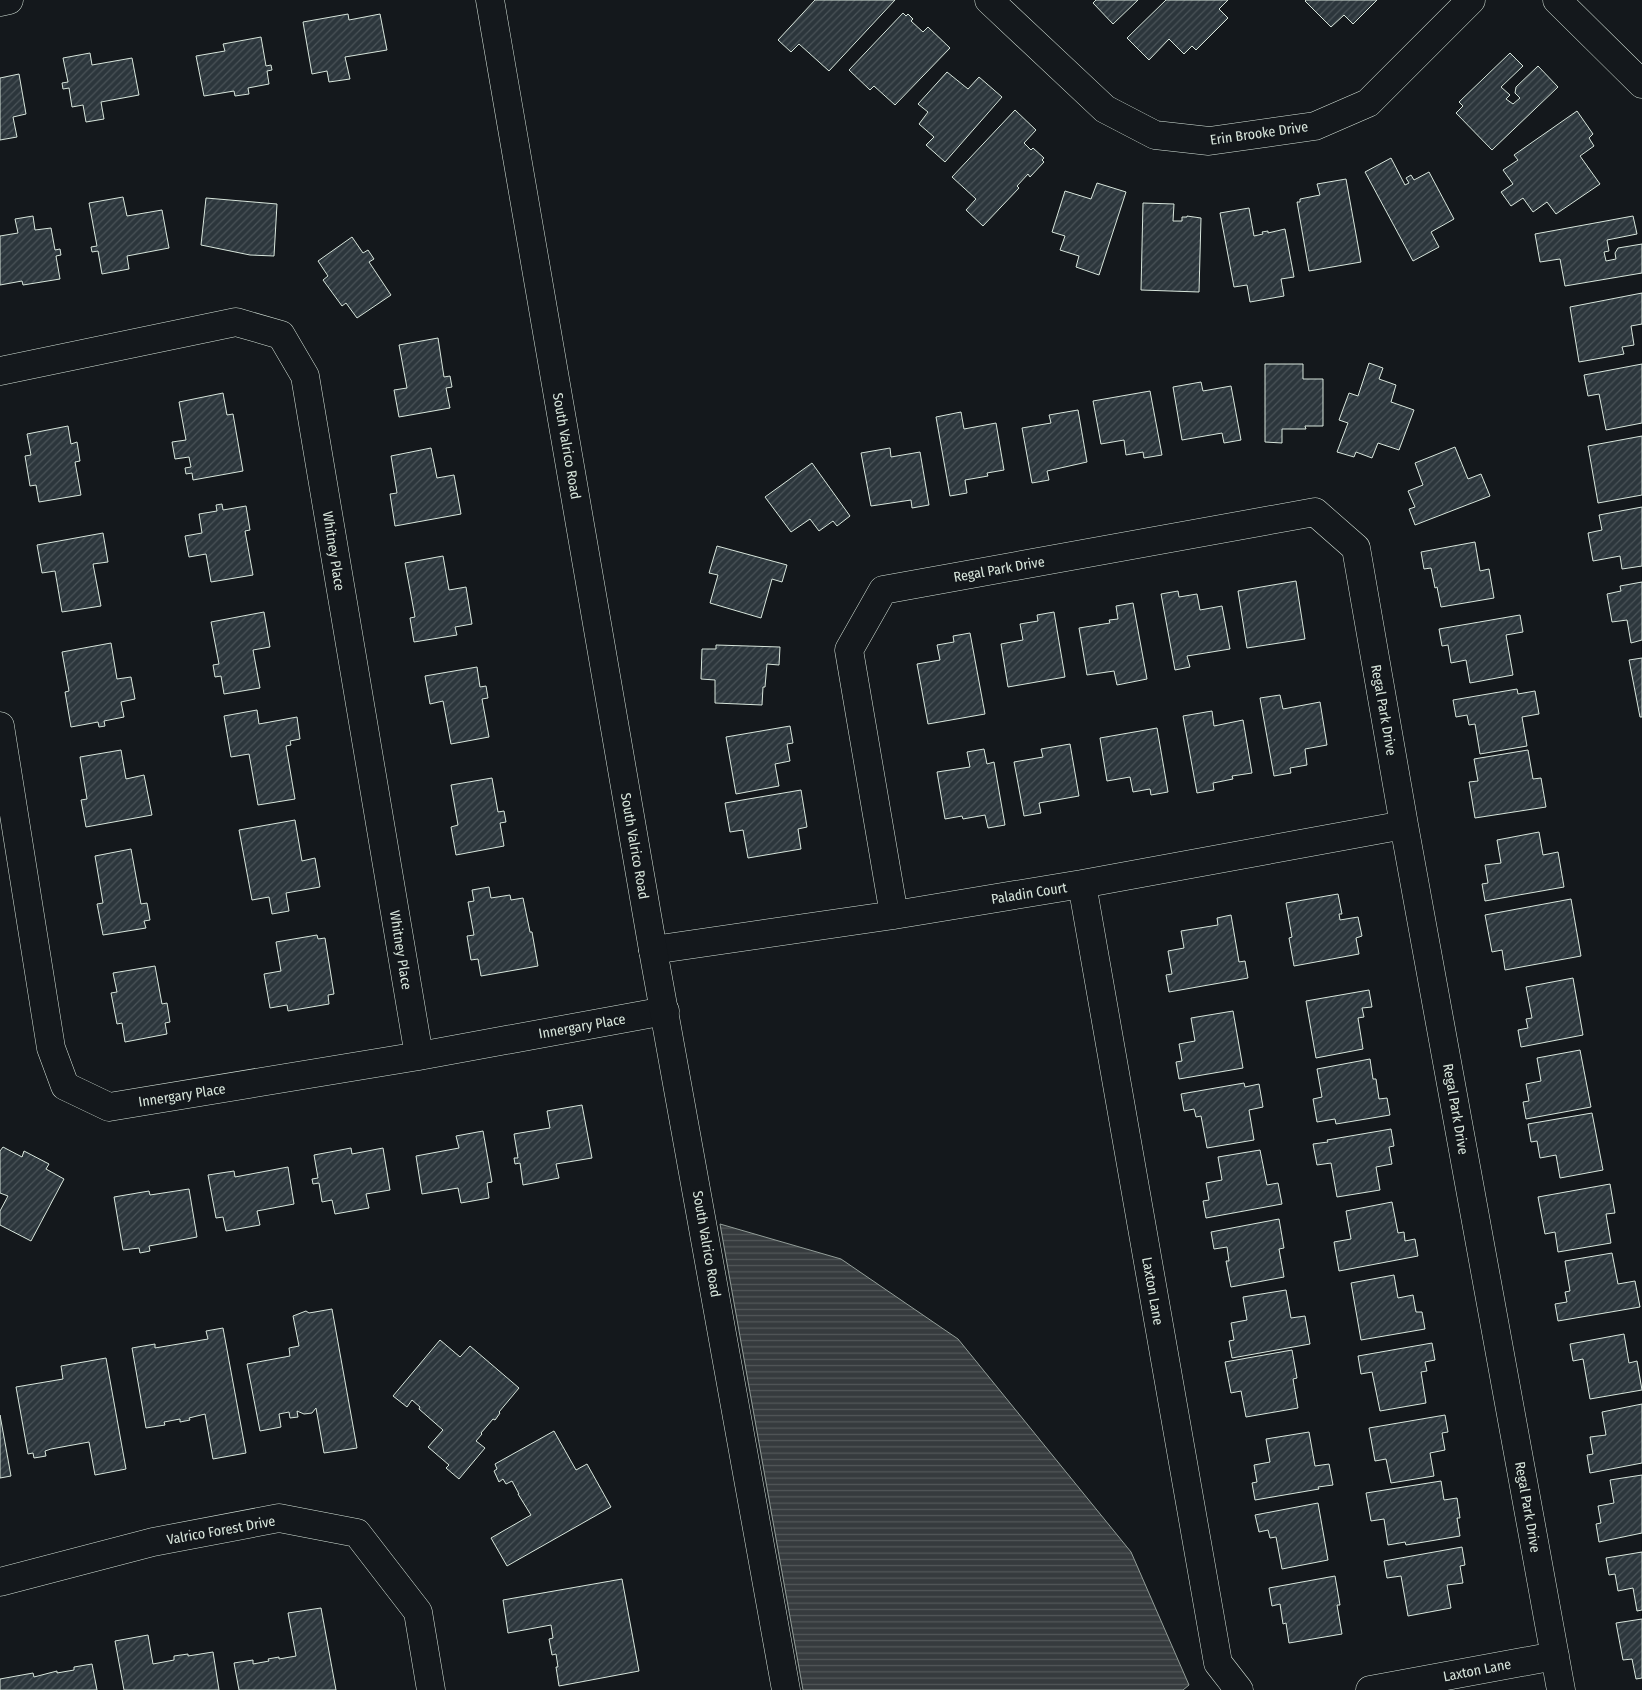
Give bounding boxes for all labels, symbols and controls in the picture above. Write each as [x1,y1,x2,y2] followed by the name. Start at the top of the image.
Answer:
[1209,118,1309,149] street label: Erin Brooke Drive
[549,392,584,501] street label: South Valrico Road
[319,510,348,592] street label: Whitney Place
[952,553,1046,586] street label: Regal Park Drive
[1367,663,1400,757] street label: Regal Park Drive
[617,792,652,901] street label: South Valrico Road
[990,879,1069,908] street label: Paladin Court
[386,909,415,991] street label: Whitney Place
[537,1010,627,1042] street label: Innergary Place
[1439,1062,1472,1156] street label: Regal Park Drive
[137,1080,227,1111] street label: Innergary Place
[689,1190,724,1299] street label: South Valrico Road
[1138,1256,1167,1326] street label: Laxton Lane
[1511,1460,1544,1554] street label: Regal Park Drive
[166,1513,277,1548] street label: Valrico Forest Drive
[1442,1656,1513,1685] street label: Laxton Lane

